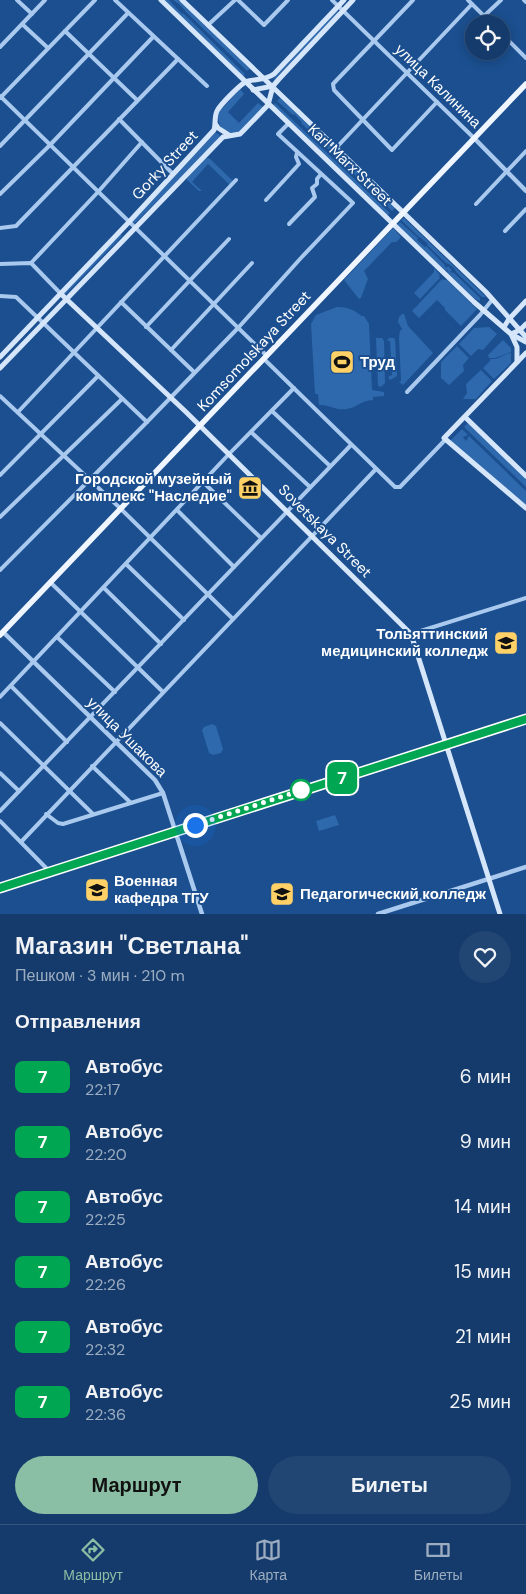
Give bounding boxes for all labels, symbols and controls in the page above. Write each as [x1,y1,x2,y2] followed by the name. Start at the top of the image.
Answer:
[465,15,510,60] map controls
[465,15,510,60] button: locate
[391,40,486,133] street label: улица Калинина
[304,120,396,210] street label: Karl Marx Street
[128,126,202,204] street label: Gorky Street
[193,286,315,416] street label: Komsomolskaya Street
[329,349,355,375] sports icon: Труд
[360,352,396,372] place label: Труд
[75,469,232,506] place label: Городской музейный комплекс "Наследие"
[237,475,263,501] museum icon: Городской музейный комплекс "Наследие"
[274,480,376,582] street label: Sovetskaya Street
[321,624,488,661] place label: Тольяттинский медицинский колледж
[493,630,519,656] school or university icon: Тольяттинский медицинский колледж
[83,693,172,782] street label: улица Ушакова
[326,762,358,794] line badge: 7
[337,766,347,790] text: 7
[290,779,312,801] unlabelled marker
[183,813,208,838] your location
[114,871,209,908] place label: Военная кафедра ТГУ
[84,877,110,903] school or university icon: Военная кафедра ТГУ
[269,881,295,907] school or university icon: Педагогический колледж
[300,884,486,904] place label: Педагогический колледж
[15,930,249,961] text: Магазин "Светлана"
[459,931,511,983] button: heart
[15,965,185,986] text: Пешком · 3 мин · 210 m
[15,1009,141,1034] text: Отправления
[85,1054,163,1079] text: Автобус
[460,1064,511,1089] text: 6 мин
[38,1065,47,1089] text: 7
[85,1079,120,1100] text: 22:17
[85,1119,163,1144] text: Автобус
[460,1129,511,1154] text: 9 мин
[38,1130,47,1154] text: 7
[85,1144,127,1165] text: 22:20
[85,1184,163,1209] text: Автобус
[454,1194,511,1219] text: 14 мин
[38,1195,47,1219] text: 7
[85,1209,126,1230] text: 22:25
[85,1249,163,1274] text: Автобус
[454,1259,511,1284] text: 15 мин
[38,1260,47,1284] text: 7
[85,1274,126,1295] text: 22:26
[85,1314,163,1339] text: Автобус
[455,1324,511,1349] text: 21 мин
[38,1325,47,1349] text: 7
[85,1339,125,1360] text: 22:32
[85,1379,163,1404] text: Автобус
[449,1389,511,1414] text: 25 мин
[38,1390,47,1414] text: 7
[85,1404,126,1425] text: 22:36
[15,1456,258,1514] button: Маршрут
[268,1456,511,1514] button: Билеты
[63,1536,123,1584] tab: Маршрут
[250,1536,287,1584] tab: Карта
[414,1536,463,1584] tab: Билеты

